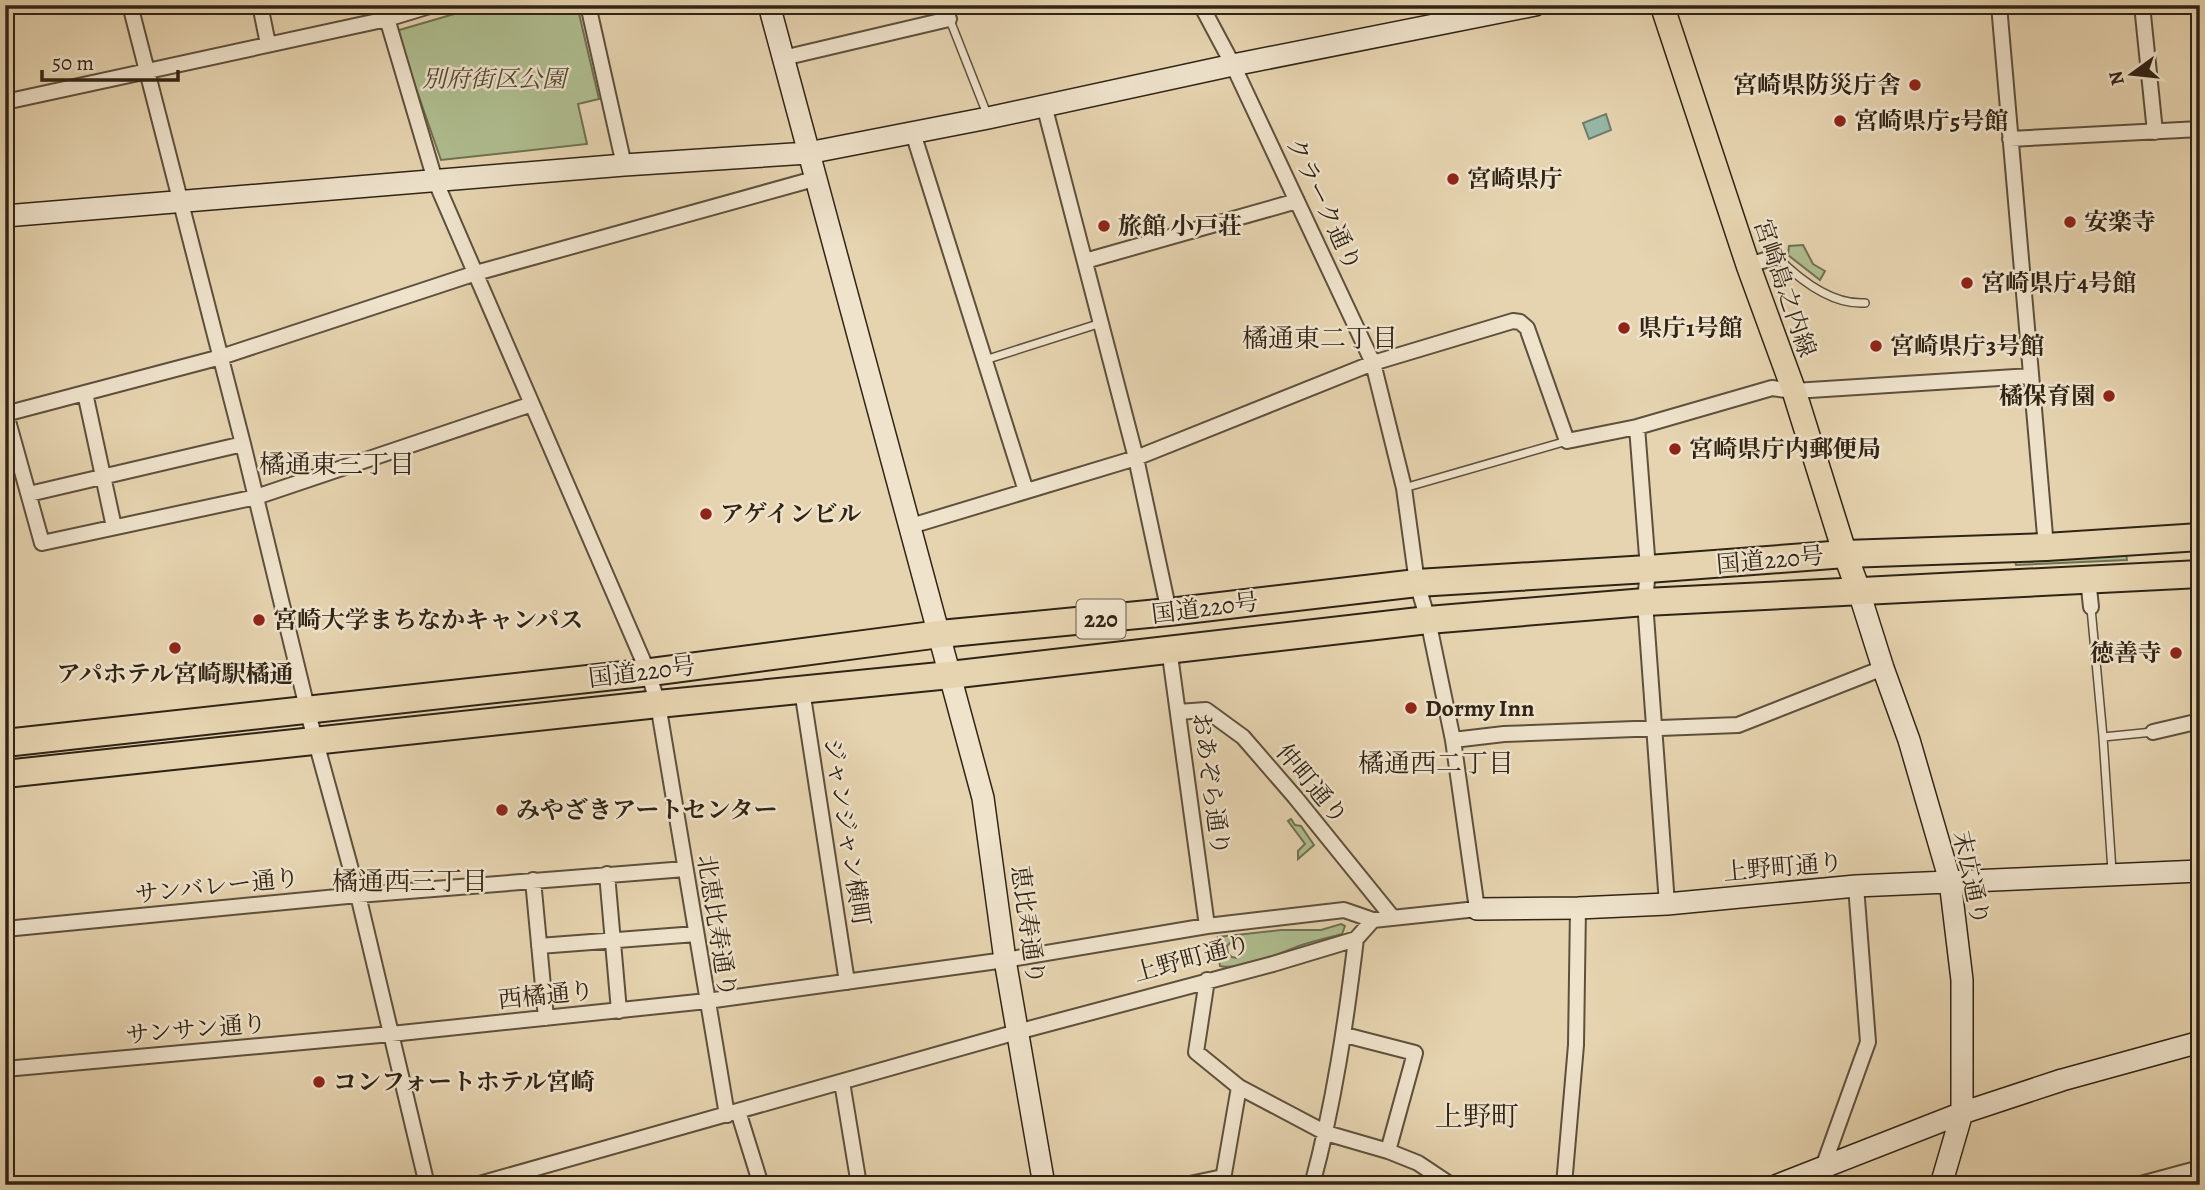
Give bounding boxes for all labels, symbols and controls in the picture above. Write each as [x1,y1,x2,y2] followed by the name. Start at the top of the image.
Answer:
[42,38,178,82] scale bar
[2096,38,2166,108] north arrow
[52,49,94,77] text: 50 m
[422,63,570,95] park label: 別府街区公園
[2102,68,2131,88] text: N
[1733,69,1901,101] place label: 宮崎県防災庁舎
[1907,77,1923,93] marker: 宮崎県防災庁舎
[1854,105,2008,137] place label: 宮崎県庁5号館
[1832,113,1848,129] marker: 宮崎県庁5号館
[1279,132,1369,276] street label: クラーク通り
[1467,163,1563,195] place label: 宮崎県庁
[1445,171,1461,187] marker: 宮崎県庁
[2084,206,2156,238] place label: 安楽寺
[1118,210,1242,242] place label: 旅館 小戸荘
[2062,214,2078,230] marker: 安楽寺
[1746,215,1824,361] street label: 宮崎島之内線
[1096,218,1112,234] marker: 旅館 小戸荘
[1981,267,2136,299] place label: 宮崎県庁4号館
[1959,275,1975,291] marker: 宮崎県庁4号館
[1638,312,1743,344] place label: 県庁1号館
[1616,320,1632,336] marker: 県庁1号館
[1242,321,1398,356] district label: 橘通東二丁目
[1890,330,2044,362] place label: 宮崎県庁3号館
[1868,338,1884,354] marker: 宮崎県庁3号館
[1999,380,2095,412] place label: 橘保育園
[2101,388,2117,404] marker: 橘保育園
[1689,433,1881,465] place label: 宮崎県庁内郵便局
[1667,441,1683,457] marker: 宮崎県庁内郵便局
[259,447,415,482] district label: 橘通東三丁目
[720,498,862,530] place label: アゲインビル
[698,506,714,522] marker: アゲインビル
[1715,539,1825,581] street label: 国道220号
[1150,586,1260,630] street label: 国道220号
[1076,600,1126,638] road number: 220
[273,604,583,636] place label: 宮崎大学まちなかキャンパス
[251,612,267,628] marker: 宮崎大学まちなかキャンパス
[2090,637,2162,669] place label: 徳善寺
[167,640,183,656] marker: アパホテル宮崎駅橘通
[2168,645,2184,661] marker: 徳善寺
[587,650,697,694] street label: 国道220号
[57,658,293,690] place label: アパホテル宮崎駅橘通
[1425,692,1535,724] place label: Dormy Inn
[1403,700,1419,716] marker: Dormy Inn
[1185,710,1237,858] street label: おあぞら通り
[816,735,878,929] street label: ジャンジャン横町
[1269,737,1355,831] street label: 仲町通り
[1358,746,1514,781] district label: 橘通西二丁目
[516,794,778,826] place label: みやざきアートセンター
[494,802,510,818] marker: みやざきアートセンター
[1945,828,1997,928] street label: 末広通り
[1722,846,1844,888] street label: 上野町通り
[690,852,744,1000] street label: 北恵比寿通り
[133,861,301,911] street label: サンバレー通り
[1004,863,1052,987] street label: 恵比寿通り
[332,864,488,899] district label: 橘通西三丁目
[1130,927,1254,989] street label: 上野町通り
[497,974,595,1016] street label: 西橘通り
[124,1007,268,1051] street label: サンサン通り
[333,1066,595,1098] place label: コンフォートホテル宮崎
[311,1074,327,1090] marker: コンフォートホテル宮崎
[1435,1098,1519,1136] district label: 上野町

